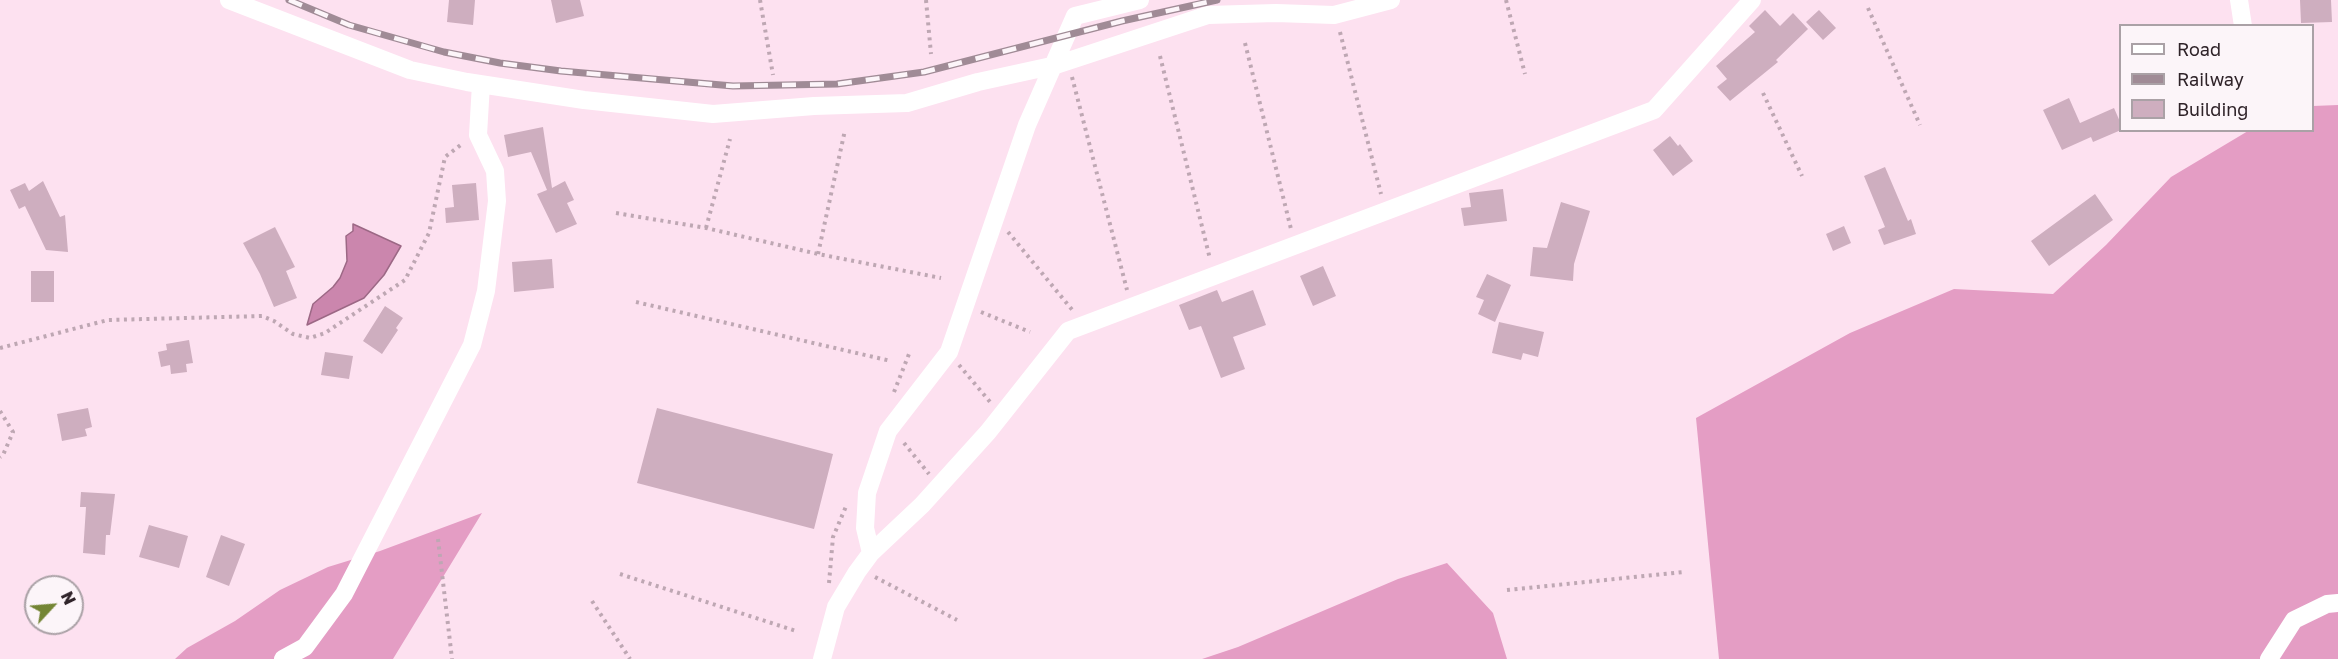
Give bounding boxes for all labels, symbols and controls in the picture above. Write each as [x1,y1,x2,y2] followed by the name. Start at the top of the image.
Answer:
[2119,24,2314,132] legend
[2177,38,2221,60] text: Road
[2177,68,2244,90] text: Railway
[2177,98,2248,120] text: Building
[24,575,84,635] north arrow
[57,588,80,608] text: N

